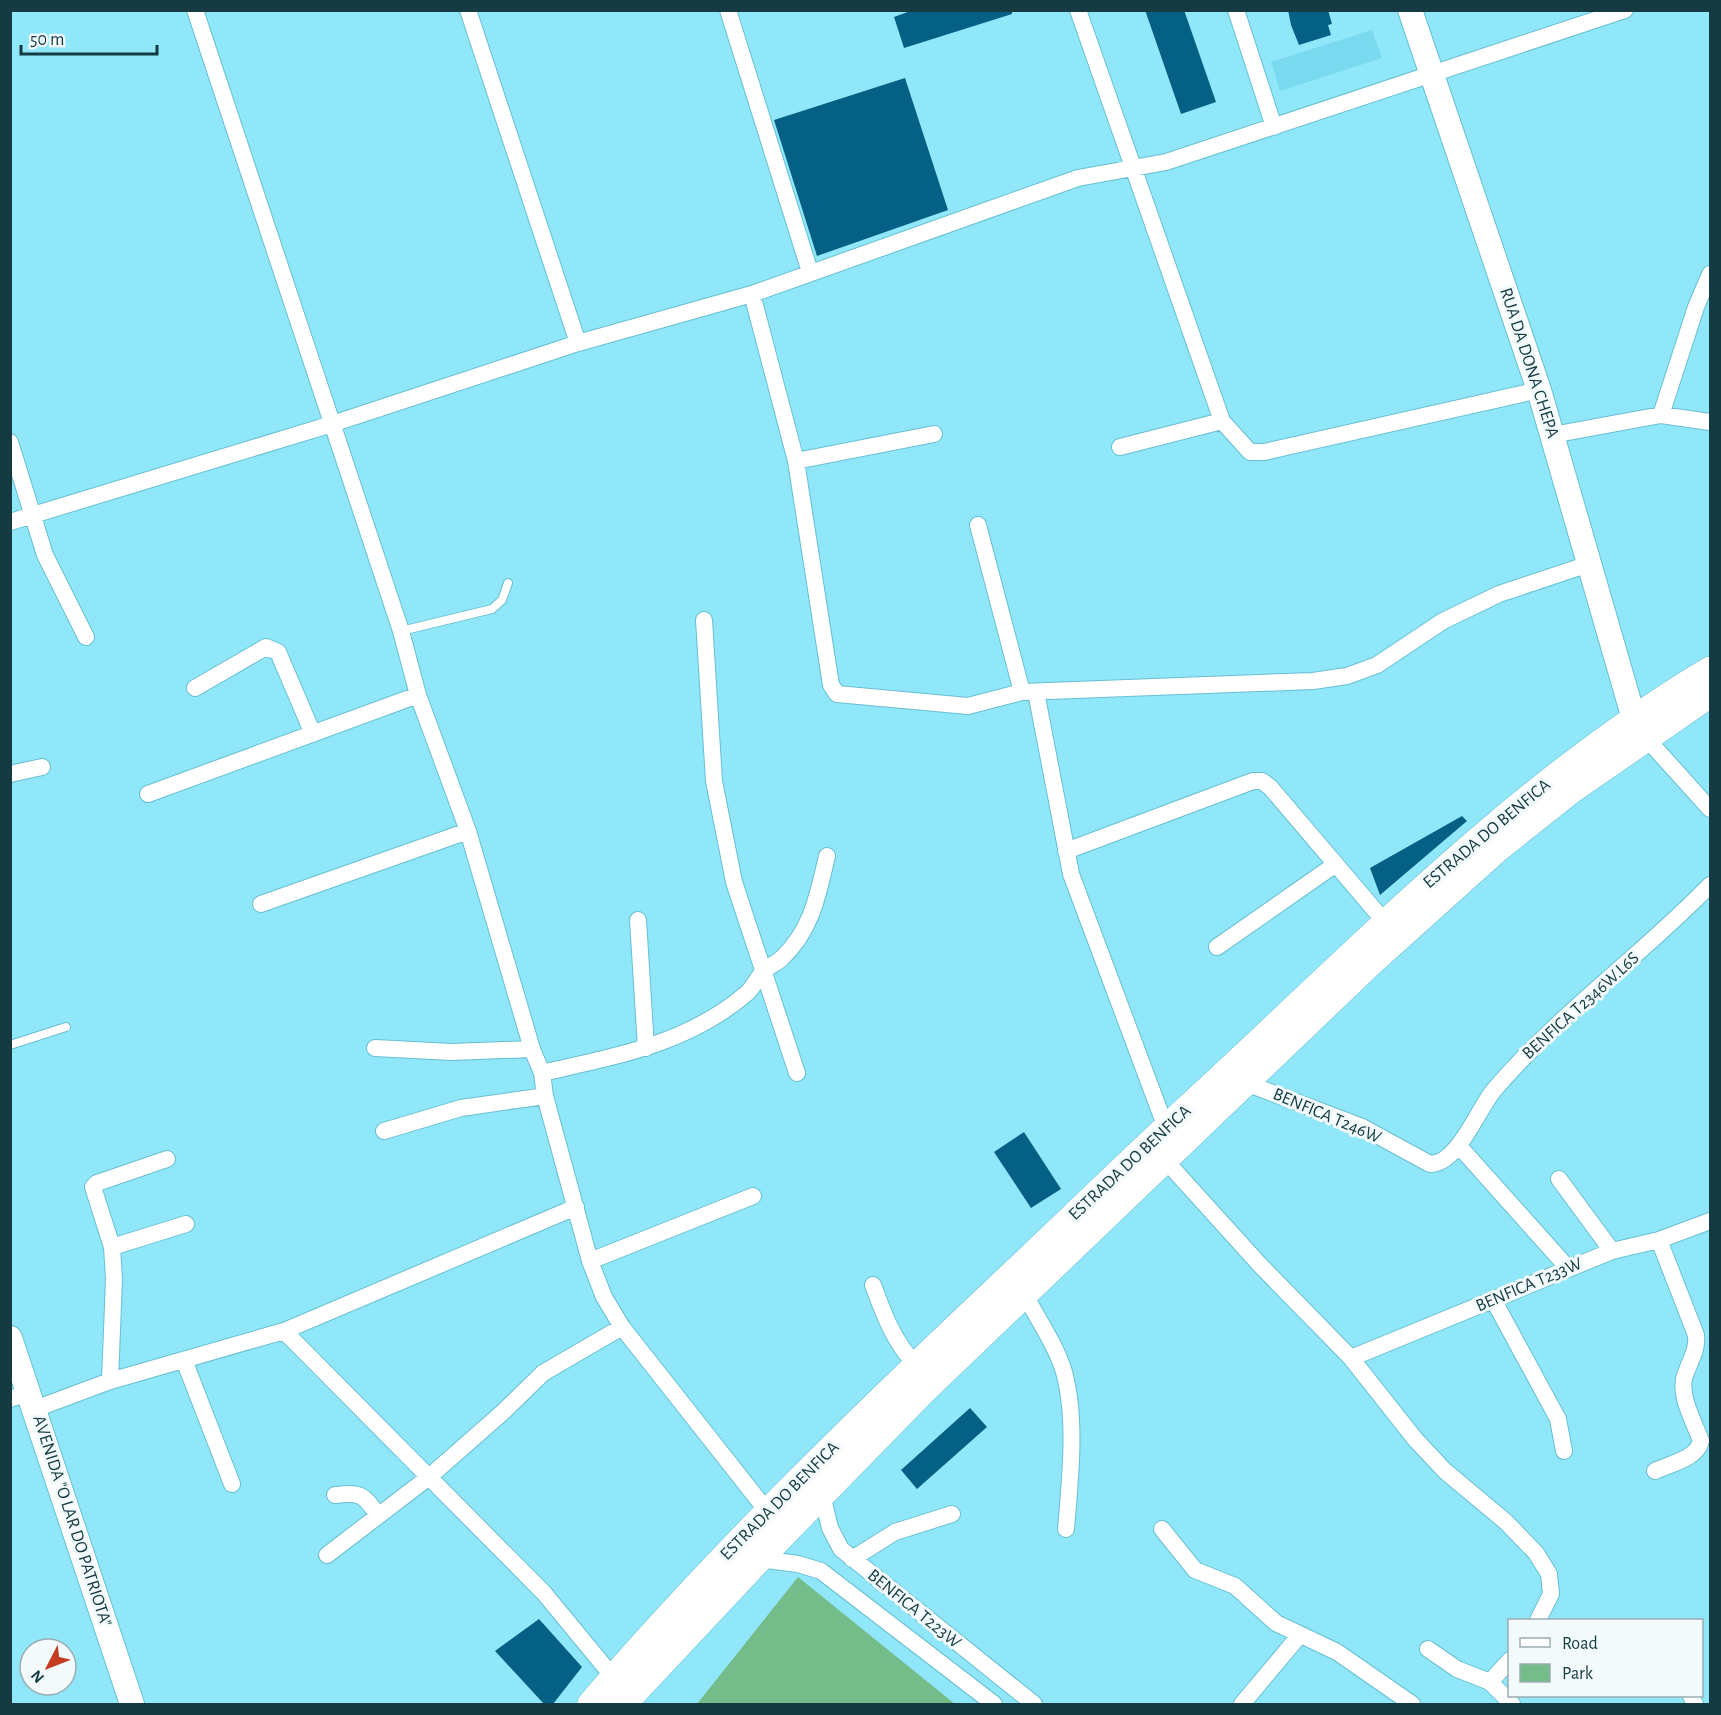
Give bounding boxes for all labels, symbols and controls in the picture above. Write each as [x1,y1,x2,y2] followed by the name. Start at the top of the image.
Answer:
[21,18,158,56] scale bar
[30,31,64,49] text: 50 m
[1496,286,1562,441] street label: RUA DA DONA CHEPA
[1420,775,1554,892] street label: ESTRADA DO BENFICA
[1519,949,1643,1063] street label: BENFICA T2346W.L6S
[1270,1085,1384,1147] street label: BENFICA T246W
[1065,1102,1195,1224] street label: ESTRADA DO BENFICA
[1473,1255,1585,1315] street label: BENFICA T233W
[29,1413,115,1629] street label: AVENIDA "O LAR DO PATRIOTA"
[717,1438,843,1564] street label: ESTRADA DO BENFICA
[864,1566,964,1652] street label: BENFICA T223W
[1508,1619,1703,1697] legend
[1562,1635,1598,1653] text: Road
[18,1637,78,1697] north arrow
[1562,1665,1594,1683] text: Park
[28,1667,47,1686] text: N

